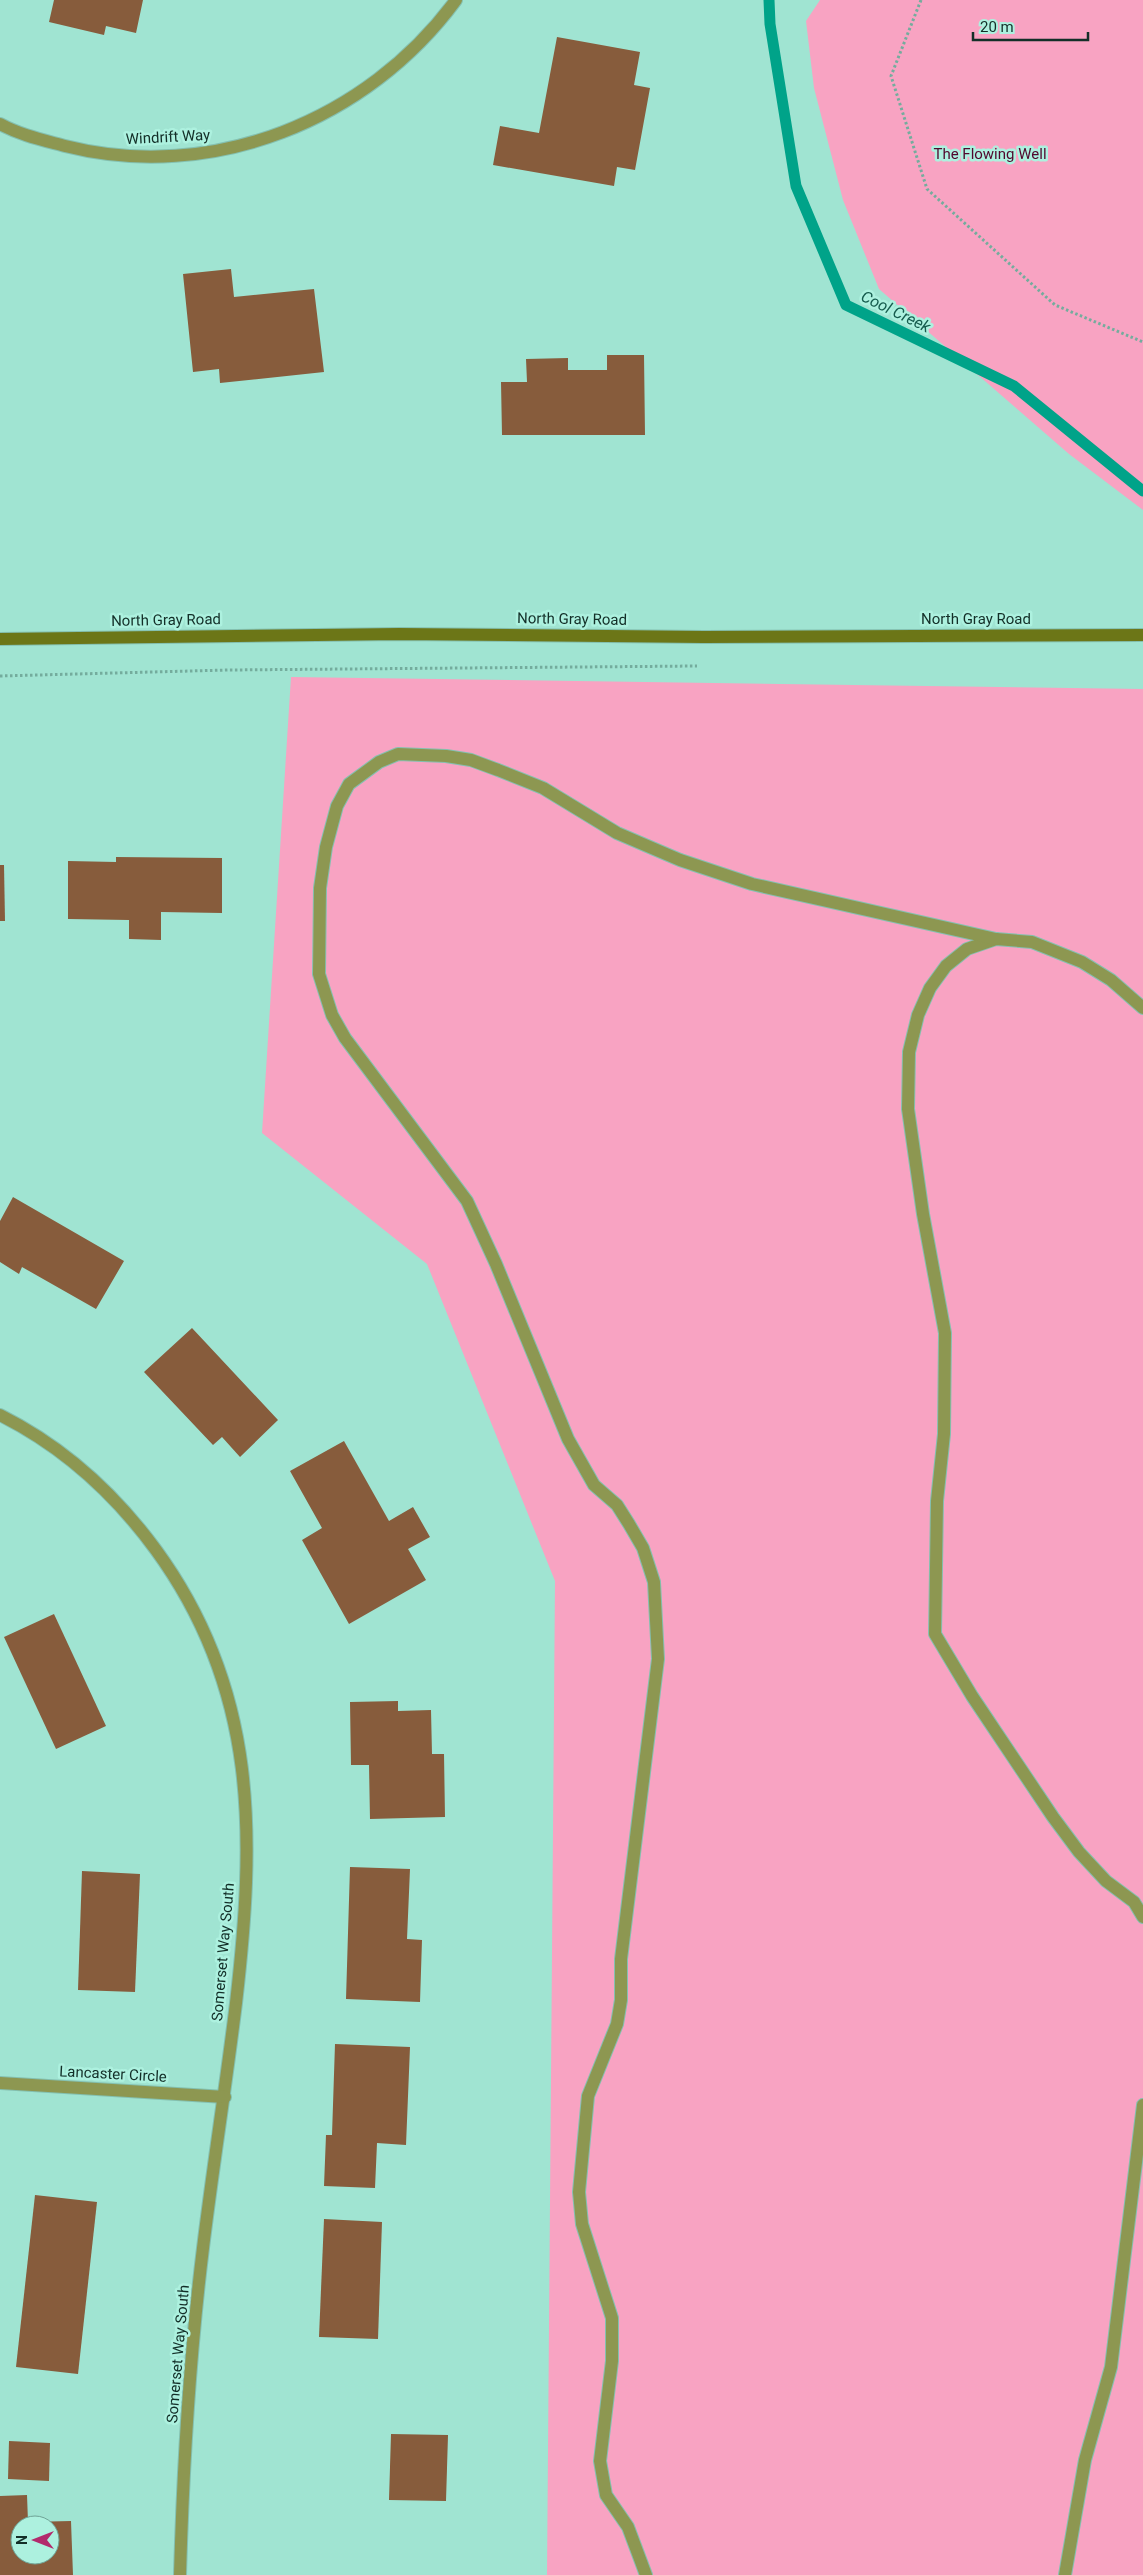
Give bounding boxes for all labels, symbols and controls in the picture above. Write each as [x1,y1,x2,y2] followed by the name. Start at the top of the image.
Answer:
[973,10,1088,42] scale bar
[980,18,1014,36] text: 20 m
[125,126,211,148] street label: Windrift Way
[933,145,1047,163] park label: The Flowing Well
[858,286,935,337] water label: Cool Creek
[517,609,627,629] street label: North Gray Road
[111,610,221,630] street label: North Gray Road
[921,610,1031,628] street label: North Gray Road
[208,1882,238,2022] street label: Somerset Way South
[59,2062,167,2086] street label: Lancaster Circle
[163,2284,193,2424] street label: Somerset Way South
[10,2515,60,2565] north arrow
[14,2535,30,2545] text: N

